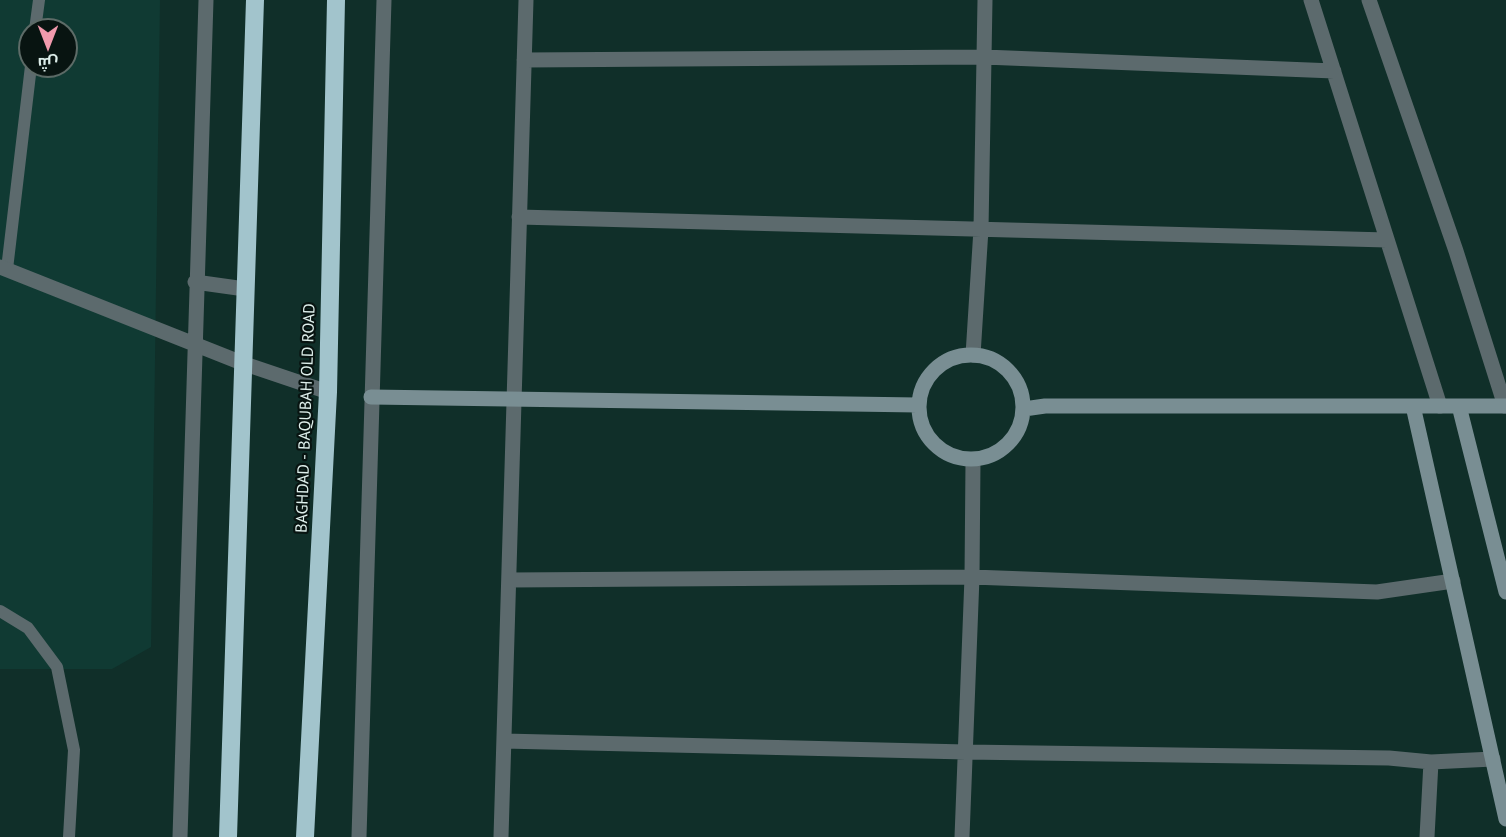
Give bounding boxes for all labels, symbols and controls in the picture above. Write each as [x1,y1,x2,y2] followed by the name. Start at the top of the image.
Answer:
[18,18,78,78] north arrow
[38,54,58,74] text: ش
[292,303,320,533] street label: BAGHDAD - BAQUBAH OLD ROAD

